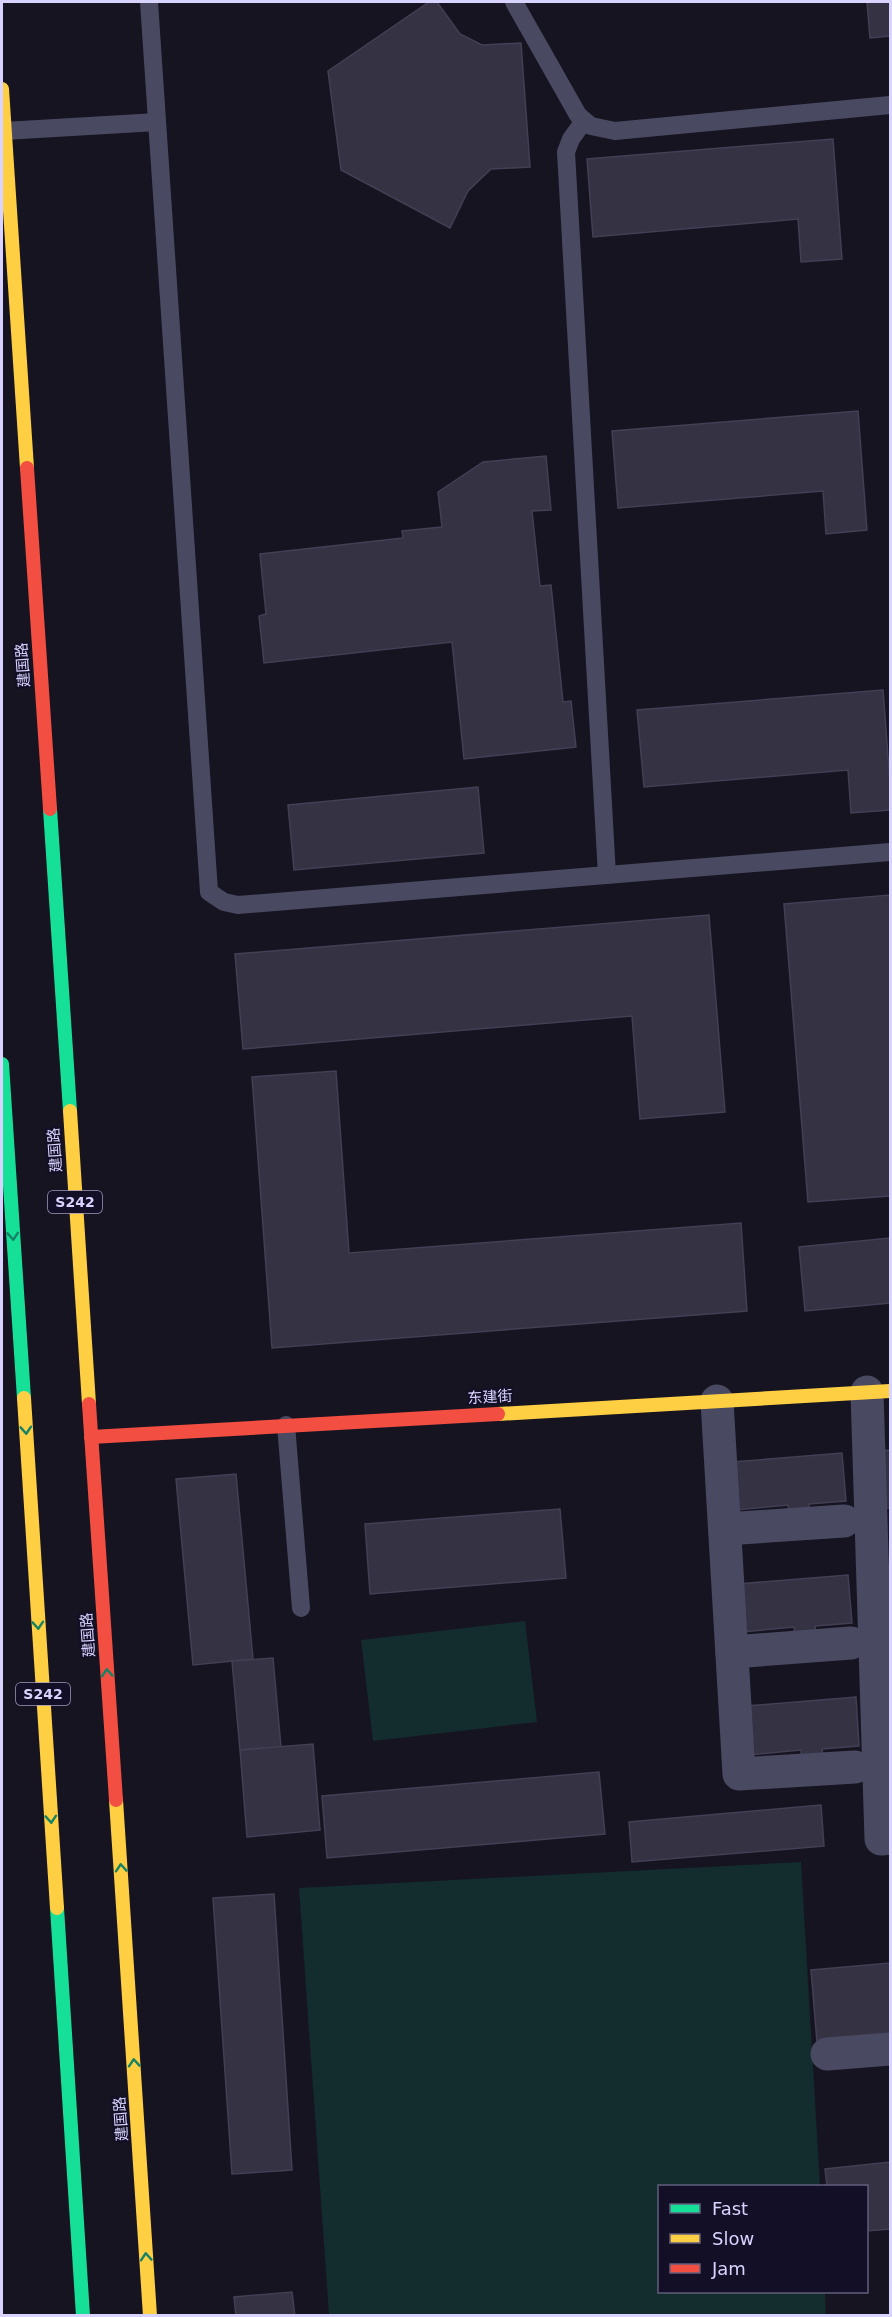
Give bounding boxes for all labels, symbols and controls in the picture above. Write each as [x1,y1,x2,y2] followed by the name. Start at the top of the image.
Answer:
[12,642,34,688] street label: 建国路
[44,1127,66,1173] street label: 建国路
[48,1191,102,1213] road number: S242
[6,1231,19,1240] one-way arrow
[467,1387,513,1407] street label: 东建街
[19,1426,32,1435] one-way arrow
[77,1612,99,1658] street label: 建国路
[32,1620,45,1629] one-way arrow
[101,1669,114,1678] one-way arrow
[16,1683,70,1705] road number: S242
[44,1815,57,1824] one-way arrow
[115,1863,128,1872] one-way arrow
[128,2058,141,2067] one-way arrow
[110,2096,132,2142] street label: 建国路
[658,2185,868,2293] legend
[712,2198,748,2219] text: Fast
[712,2228,754,2249] text: Slow
[140,2253,153,2262] one-way arrow
[711,2258,746,2279] text: Jam

